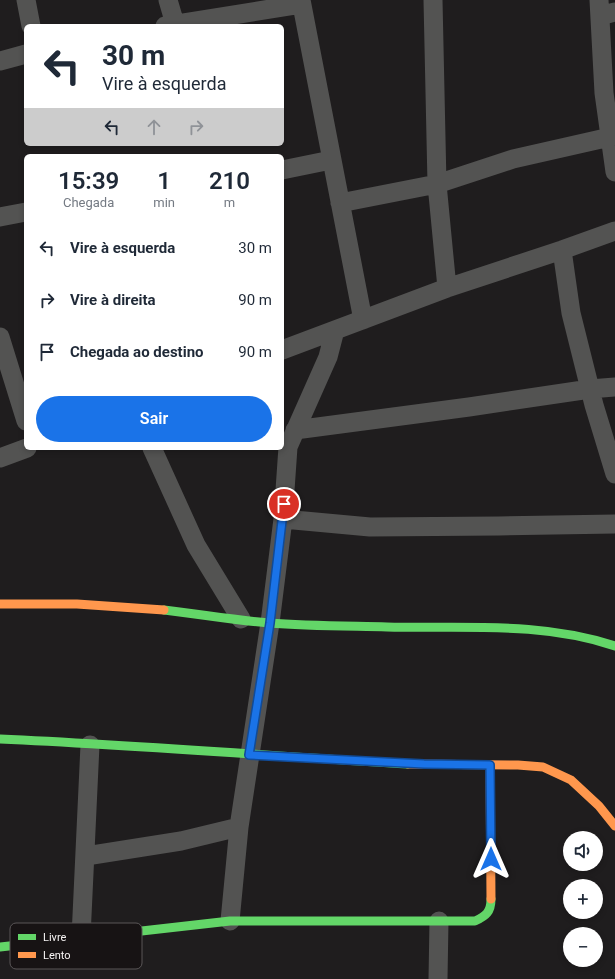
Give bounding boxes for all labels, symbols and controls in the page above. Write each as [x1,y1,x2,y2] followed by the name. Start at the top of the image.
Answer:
[102,39,165,72] text: 30 m
[36,40,88,92] icon: left
[102,73,226,94] text: Vire à esquerda
[101,116,123,138] icon: left
[143,116,165,138] icon: ahead
[185,116,207,138] icon: right
[58,167,119,195] text: 15:39
[157,167,171,195] text: 1
[209,167,250,195] text: 210
[63,195,114,210] text: Chegada
[153,195,175,210] text: min
[224,195,235,210] text: m
[36,237,58,259] icon: left
[70,239,175,257] text: Vire à esquerda
[238,239,272,257] text: 30 m
[36,289,58,311] icon: right
[70,291,156,309] text: Vire à direita
[238,291,272,309] text: 90 m
[36,341,58,363] icon: arrive
[70,343,204,361] text: Chegada ao destino
[238,343,272,361] text: 90 m
[36,396,272,442] button: Sair
[267,487,301,521] pin
[273,493,295,515] icon: arrive
[563,831,603,967] map controls
[563,831,603,871] button: sound
[470,838,512,880] position arrow
[563,879,603,919] button: +
[10,923,142,969] legend
[563,927,603,967] button: −
[43,931,67,944] text: Livre
[43,949,71,962] text: Lento

